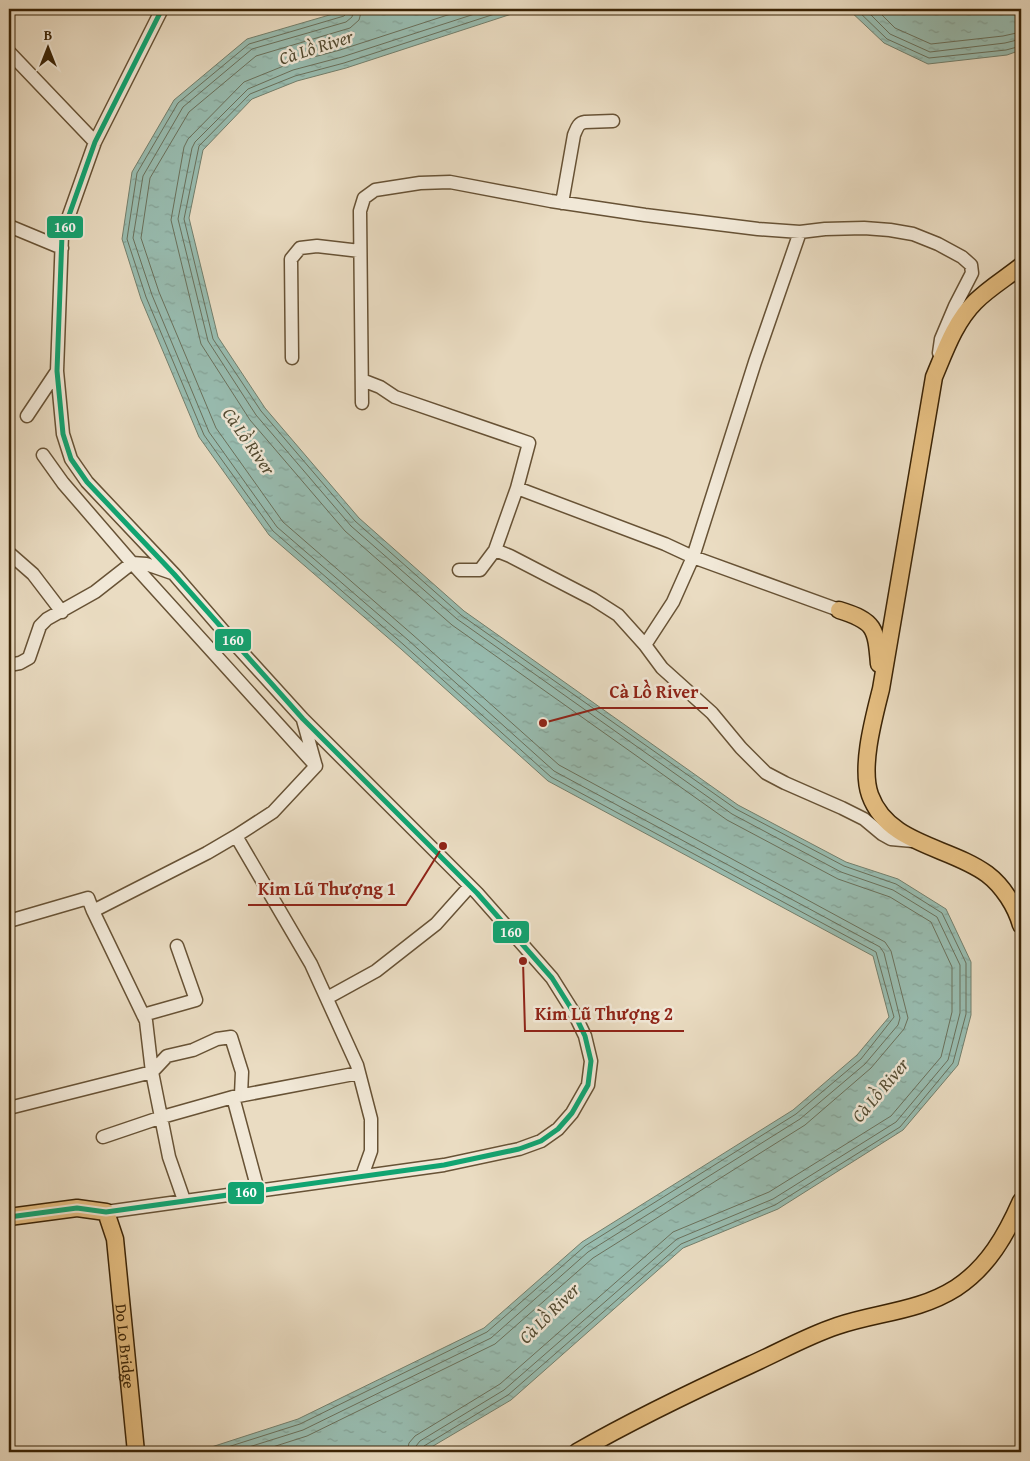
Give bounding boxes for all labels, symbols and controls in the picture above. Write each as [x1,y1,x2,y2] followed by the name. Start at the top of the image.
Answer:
[22,22,72,72] north arrow
[275,22,358,72] water label: Cà Lồ River
[44,25,52,45] text: B
[46,215,84,239] line badge: 160
[54,217,76,237] text: 160
[216,402,283,481] water label: Cà Lồ River
[214,628,252,652] line badge: 160
[222,630,244,650] text: 160
[599,675,708,708] callout: Cà Lồ River
[610,678,699,705] text: Cà Lồ River
[248,872,406,905] callout: Kim Lũ Thượng 1
[258,875,396,902] text: Kim Lũ Thượng 1
[492,920,530,944] line badge: 160
[500,922,522,942] text: 160
[525,998,684,1031] callout: Kim Lũ Thượng 2
[535,1000,673,1027] text: Kim Lũ Thượng 2
[845,1051,916,1128] water label: Cà Lồ River
[227,1181,265,1205] line badge: 160
[235,1182,257,1202] text: 160
[512,1275,587,1350] water label: Cà Lồ River
[109,1303,142,1390] street label: Do Lo Bridge

